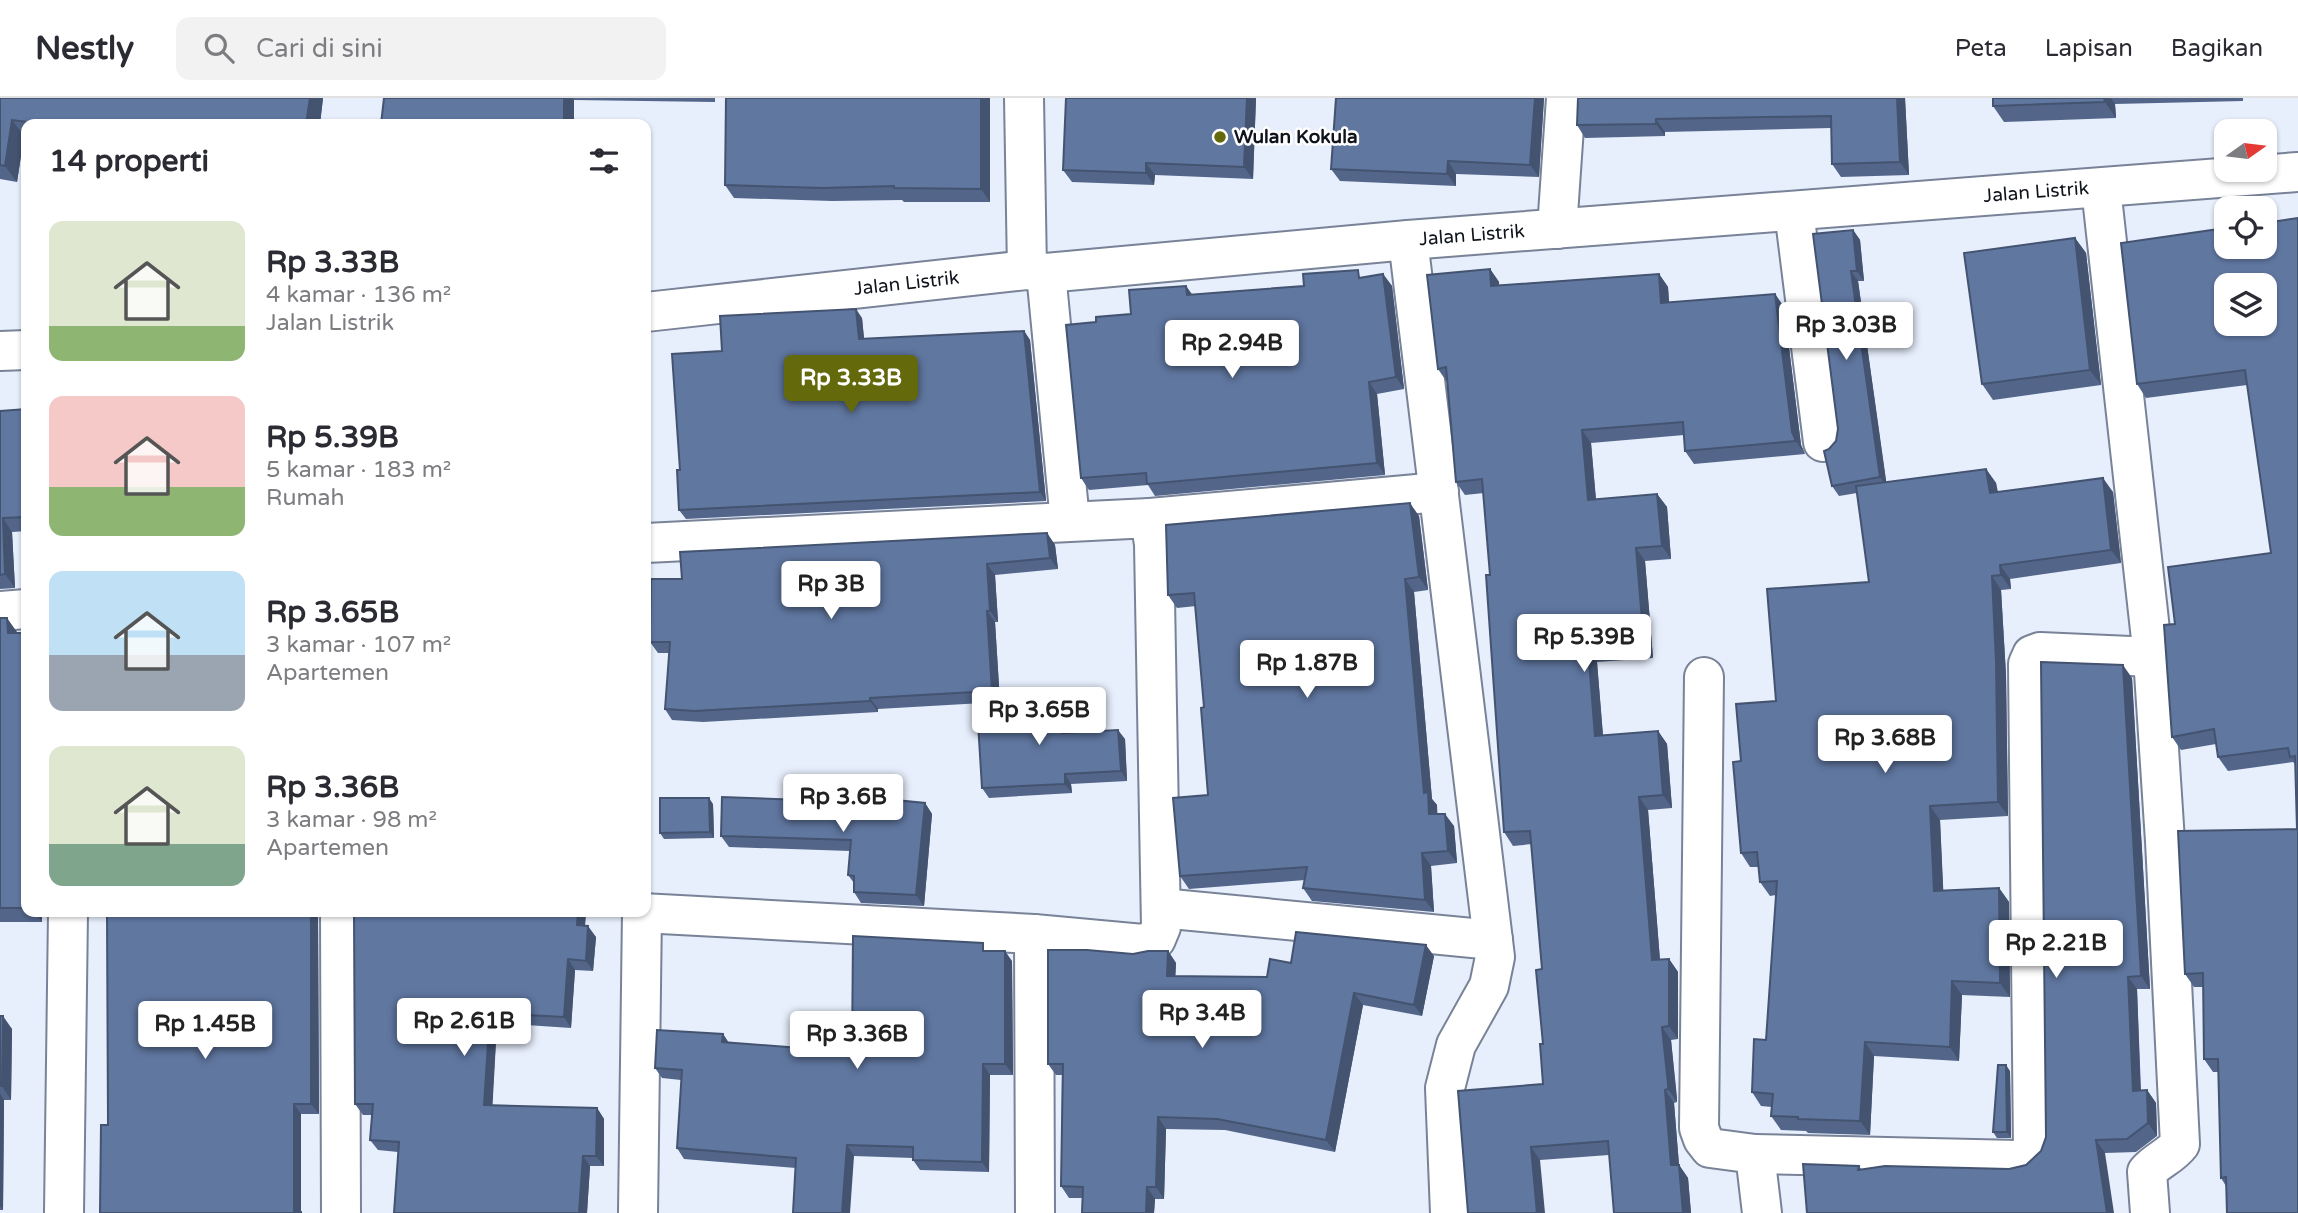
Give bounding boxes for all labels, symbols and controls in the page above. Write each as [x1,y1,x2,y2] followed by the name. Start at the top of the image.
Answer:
[176,17,666,80] search box
[35,29,134,68] text: Nestly
[200,29,238,67] icon: search
[256,33,383,64] text: Cari di sini
[1955,34,2007,63] text: Peta
[2045,34,2133,63] text: Lapisan
[2171,34,2263,63] text: Bagikan
[2214,119,2277,182] north arrow
[2214,119,2277,336] map controls
[1234,126,1358,148] place label: Wulan Kokula
[1212,129,1228,145] marker: Wulan Kokula
[585,142,623,180] icon: filters
[49,143,209,180] text: 14 properti
[1983,177,2090,207] street label: Jalan Listrik
[2214,196,2277,259] button: locate
[1418,220,1525,250] street label: Jalan Listrik
[266,244,399,281] text: Rp 3.33B
[105,249,189,333] icon: home
[853,267,960,300] street label: Jalan Listrik
[2214,273,2277,336] button: layers
[266,281,451,309] text: 4 kamar · 136 m²
[1774,302,1918,362] pin: Rp 3.03B
[266,309,394,337] text: Jalan Listrik
[1795,311,1897,339] text: Rp 3.03B
[1160,320,1304,380] pin: Rp 2.94B
[1181,329,1283,357] text: Rp 2.94B
[779,356,923,415] pin: Rp 3.33B
[800,364,902,392] text: Rp 3.33B
[266,419,399,456] text: Rp 5.39B
[105,424,189,508] icon: home
[266,456,451,484] text: 5 kamar · 183 m²
[266,484,344,512] text: Rumah
[782,561,880,621] pin: Rp 3B
[797,570,865,598] text: Rp 3B
[266,594,399,631] text: Rp 3.65B
[105,599,189,683] icon: home
[1512,614,1656,674] pin: Rp 5.39B
[1533,623,1635,651] text: Rp 5.39B
[266,631,451,659] text: 3 kamar · 107 m²
[1235,640,1379,700] pin: Rp 1.87B
[1256,649,1358,677] text: Rp 1.87B
[266,659,389,687] text: Apartemen
[967,688,1111,747] pin: Rp 3.65B
[988,696,1090,724] text: Rp 3.65B
[1813,716,1957,775] pin: Rp 3.68B
[1834,724,1936,752] text: Rp 3.68B
[266,769,399,806] text: Rp 3.36B
[105,774,189,858] icon: home
[778,774,908,834] pin: Rp 3.6B
[799,783,887,811] text: Rp 3.6B
[266,806,437,834] text: 3 kamar · 98 m²
[266,834,389,862] text: Apartemen
[1984,920,2128,980] pin: Rp 2.21B
[2005,929,2107,957] text: Rp 2.21B
[1137,990,1267,1050] pin: Rp 3.4B
[392,998,536,1058] pin: Rp 2.61B
[1158,999,1246,1027] text: Rp 3.4B
[133,1002,277,1061] pin: Rp 1.45B
[413,1007,515,1035] text: Rp 2.61B
[154,1010,256,1038] text: Rp 1.45B
[785,1012,929,1071] pin: Rp 3.36B
[806,1020,908,1048] text: Rp 3.36B

